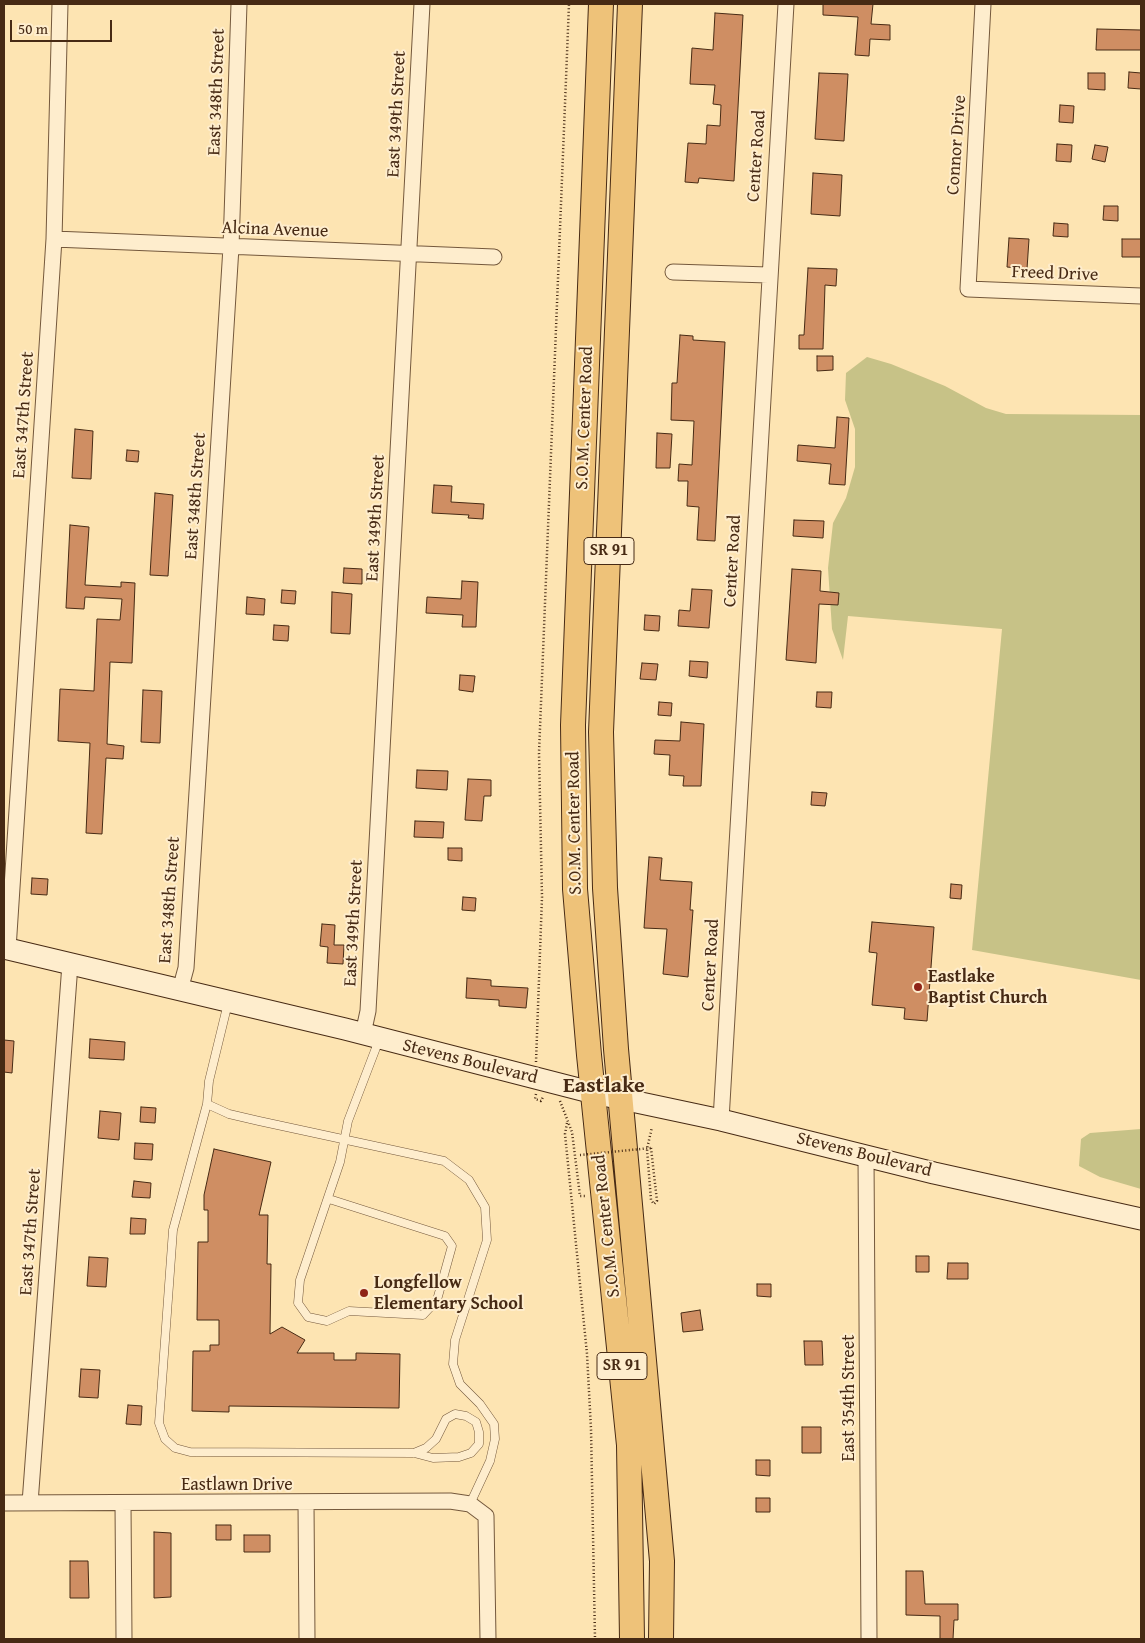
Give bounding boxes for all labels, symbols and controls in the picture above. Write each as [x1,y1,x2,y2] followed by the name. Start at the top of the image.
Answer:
[12,10,115,42] scale bar
[18,18,48,39] text: 50 m
[204,28,230,156] street label: East 348th Street
[383,50,411,178] street label: East 349th Street
[943,94,971,196] street label: Connor Drive
[743,109,771,203] street label: Center Road
[221,217,329,243] street label: Alcina Avenue
[1011,262,1099,286] street label: Freed Drive
[572,346,598,490] street label: S.O.M. Center Road
[9,351,39,479] street label: East 347th Street
[181,432,211,560] street label: East 348th Street
[362,454,390,582] street label: East 349th Street
[720,514,746,608] street label: Center Road
[584,538,634,564] road number: SR 91
[563,751,587,895] street label: S.O.M. Center Road
[155,836,185,964] street label: East 348th Street
[340,859,368,987] street label: East 349th Street
[698,918,724,1012] street label: Center Road
[928,966,1047,1009] place label: Eastlake Baptist Church
[912,981,924,993] marker: Eastlake Baptist Church
[400,1035,540,1089] street label: Stevens Boulevard
[563,1073,645,1099] district label: Eastlake
[794,1128,934,1182] street label: Stevens Boulevard
[589,1153,625,1299] street label: S.O.M. Center Road
[16,1168,46,1296] street label: East 347th Street
[374,1272,523,1315] place label: Longfellow Elementary School
[358,1287,370,1299] marker: Longfellow Elementary School
[838,1334,860,1462] street label: East 354th Street
[597,1352,647,1380] road number: SR 91
[181,1474,293,1496] street label: Eastlawn Drive

